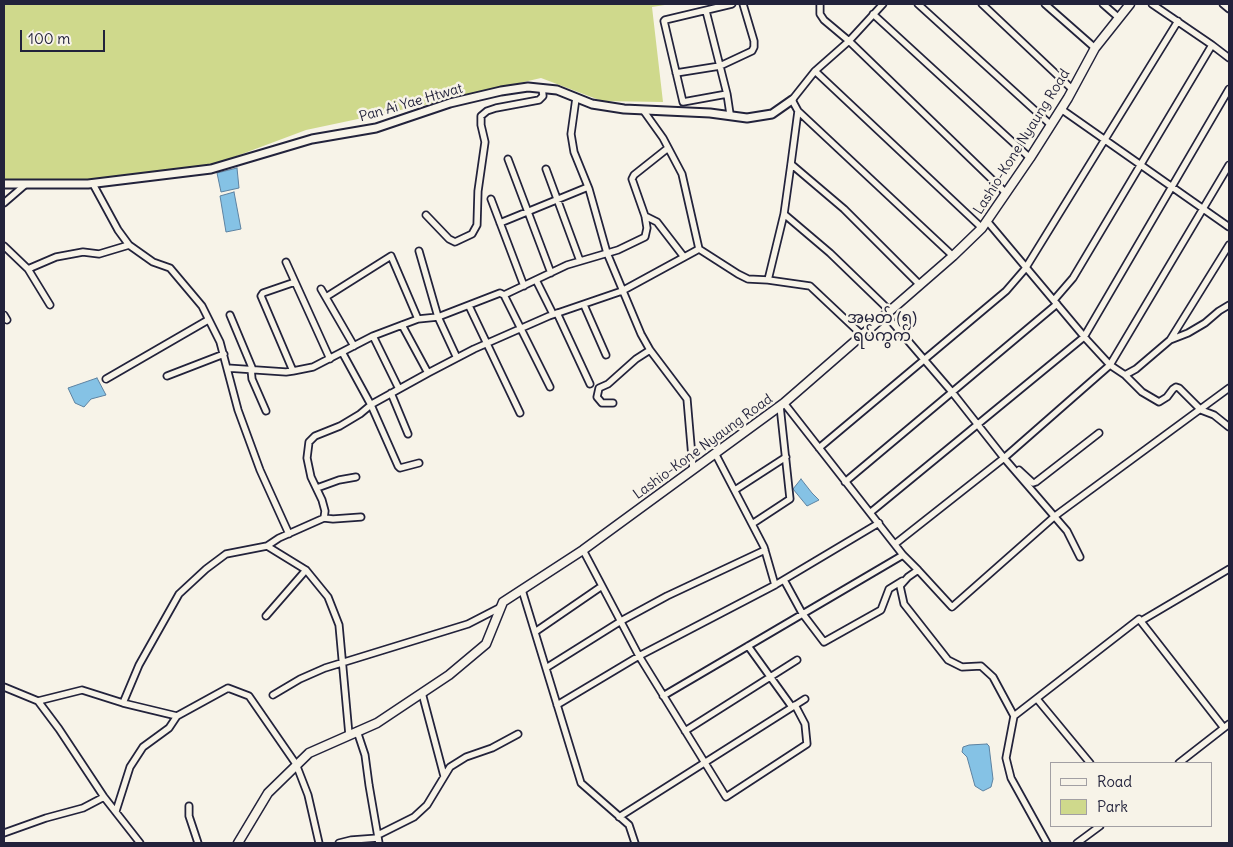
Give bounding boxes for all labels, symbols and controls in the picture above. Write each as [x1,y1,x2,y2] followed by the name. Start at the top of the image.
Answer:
[22,20,108,52] scale bar
[28,29,70,48] text: 100 m
[970,66,1074,218] street label: Lashio-Kone Nyaung Road
[357,80,465,126] street label: Pan Ai Yae Htwat
[847,308,917,346] district label: အမှတ် (၅) ရပ်ကွက်
[630,391,776,503] street label: Lashio-Kone Nyaung Road
[1050,762,1213,827] legend
[1097,772,1132,791] text: Road
[1097,797,1128,816] text: Park

